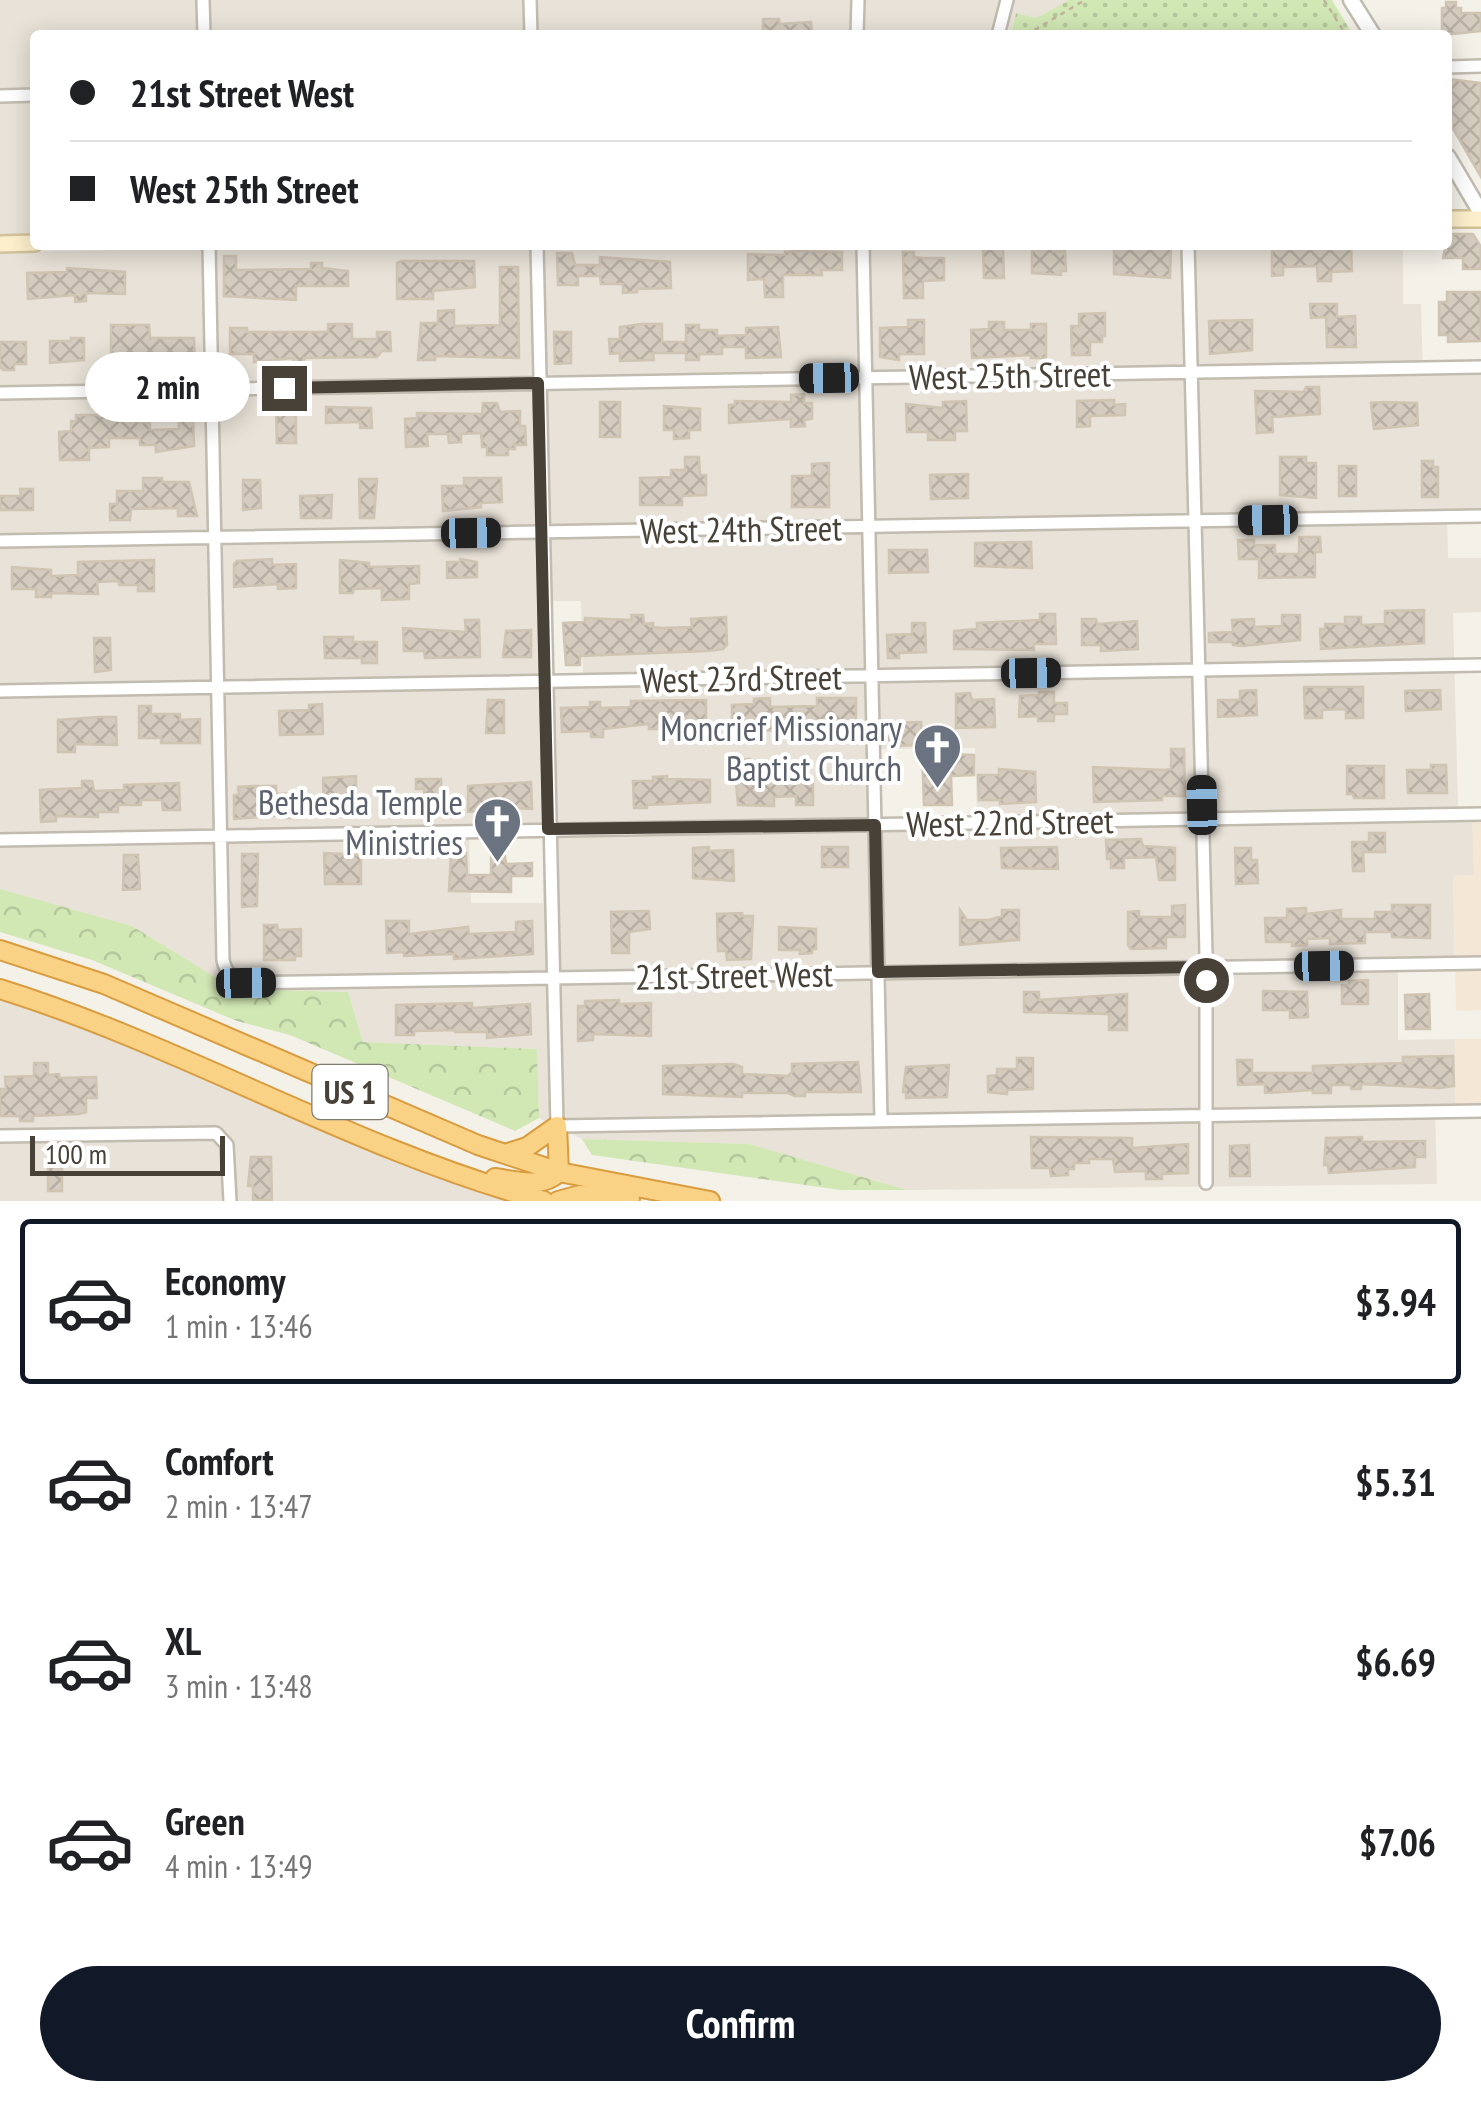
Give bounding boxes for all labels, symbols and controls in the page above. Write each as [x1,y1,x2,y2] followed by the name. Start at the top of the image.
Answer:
[130,68,354,117] text: 21st Street West
[130,164,359,213] text: West 25th Street
[909,350,1112,400] street label: West 25th Street
[84,353,249,423] callout: 2 min
[799,362,859,394] car
[135,366,200,408] text: 2 min
[262,366,307,411] route end
[640,504,843,554] street label: West 24th Street
[1238,504,1298,536] car
[441,517,501,549] car
[640,653,843,703] street label: West 23rd Street
[1001,657,1061,689] car
[660,705,903,791] place label: Moncrief Missionary Baptist Church
[911,722,963,790] church icon: Moncrief Missionary Baptist Church
[1186,775,1218,835] car
[258,779,463,865] place label: Bethesda Temple Ministries
[472,796,524,864] church icon: Bethesda Temple Ministries
[906,797,1114,847] street label: West 22nd Street
[635,950,834,1000] street label: 21st Street West
[1294,950,1354,982] car
[1184,958,1229,1003] route start
[216,967,276,999] car
[312,1065,388,1119] road number: US 1
[30,1131,225,1176] scale bar
[45,1135,107,1172] text: 100 m
[165,1256,285,1305] text: Economy
[45,1257,135,1347] icon: car
[1355,1277,1436,1326] text: $3.94
[165,1305,313,1347] text: 1 min · 13:46
[165,1436,274,1485] text: Comfort
[45,1437,135,1527] icon: car
[1355,1457,1436,1506] text: $5.31
[165,1485,313,1527] text: 2 min · 13:47
[165,1616,201,1665] text: XL
[45,1617,135,1707] icon: car
[1355,1637,1436,1686] text: $6.69
[165,1665,313,1707] text: 3 min · 13:48
[165,1796,245,1845] text: Green
[45,1797,135,1887] icon: car
[1359,1817,1436,1866] text: $7.06
[165,1845,313,1887] text: 4 min · 13:49
[40,1966,1441,2081] button: Confirm

